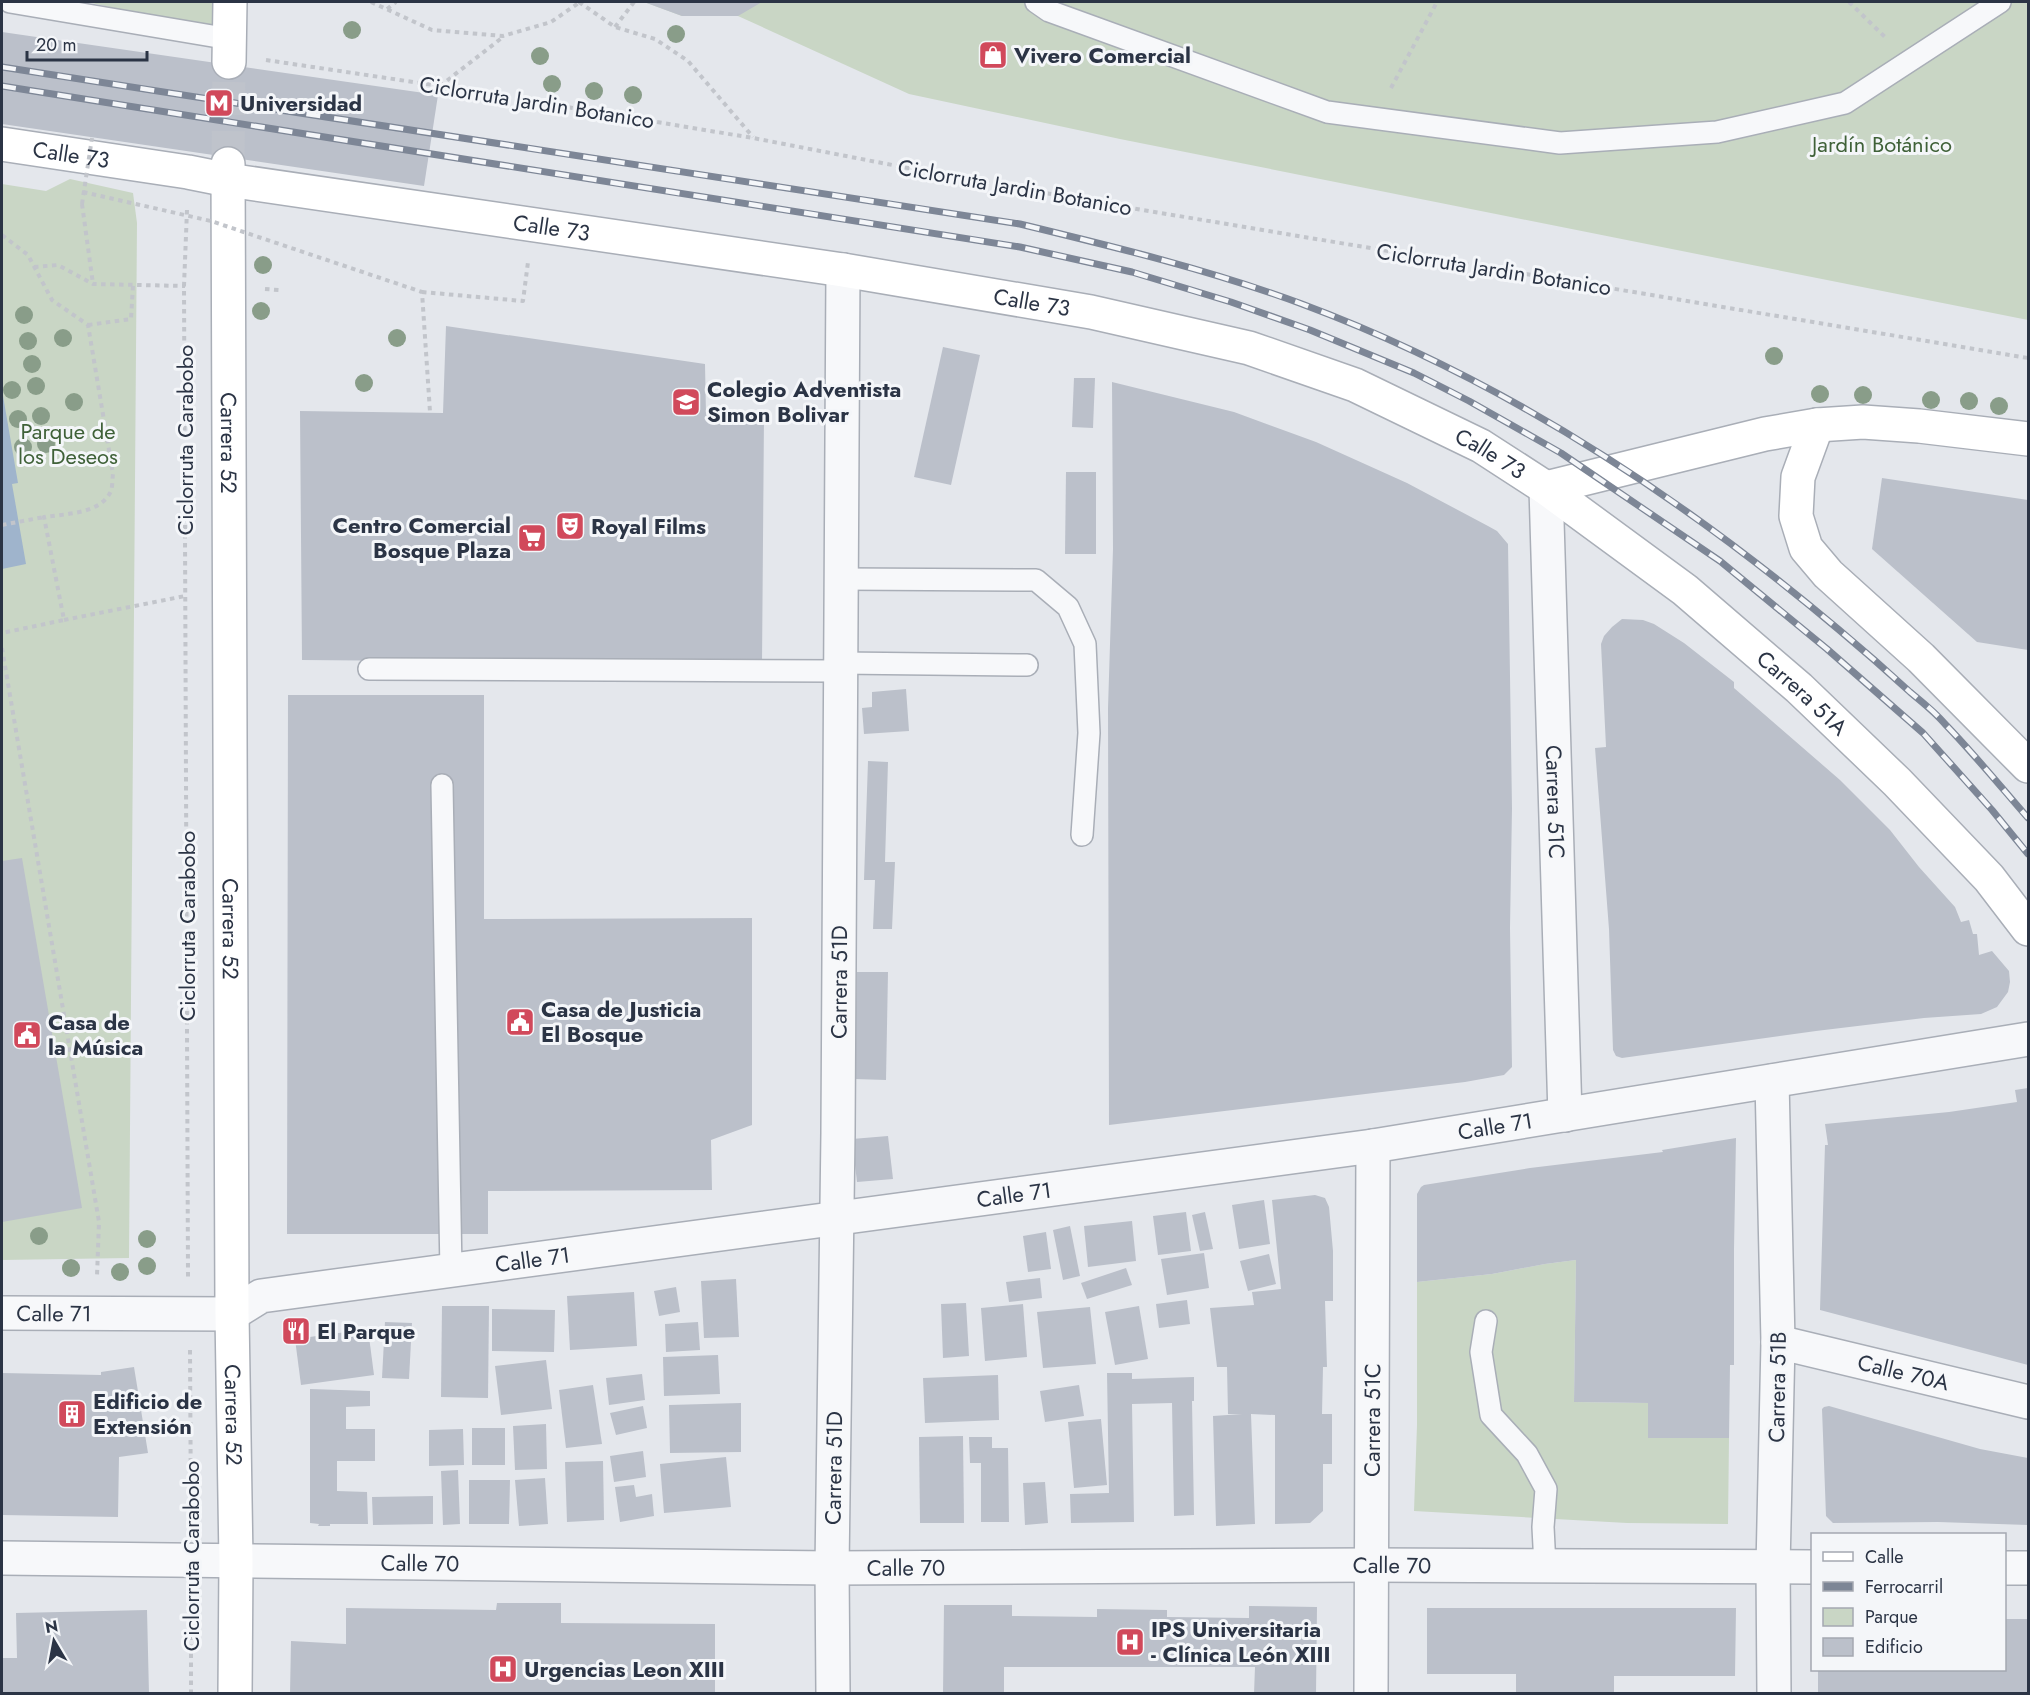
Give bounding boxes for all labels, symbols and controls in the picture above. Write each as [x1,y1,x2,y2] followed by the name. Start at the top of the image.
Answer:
[27,24,147,62] scale bar
[36,32,76,58] text: 20 m
[977,39,1009,71] shop icon: Vivero Comercial
[1013,39,1191,71] place label: Vivero Comercial
[417,68,657,136] street label: Ciclorruta Jardin Botanico
[203,87,235,119] metro station icon: Universidad
[240,87,362,119] place label: Universidad
[1809,128,1952,160] park label: Jardín Botánico
[31,133,112,176] street label: Calle 73
[895,151,1135,223] street label: Ciclorruta Jardin Botanico
[511,206,592,249] street label: Calle 73
[1374,235,1614,303] street label: Ciclorruta Jardin Botanico
[991,280,1073,324] street label: Calle 73
[169,345,201,535] street label: Ciclorruta Carabobo
[707,373,901,430] place label: Colegio Adventista Simon Bolivar
[670,386,702,418] school or university icon: Colegio Adventista Simon Bolivar
[213,392,245,494] street label: Carrera 52
[18,415,118,472] park label: Parque de los Deseos
[1450,420,1532,487] street label: Calle 73
[333,509,511,566] place label: Centro Comercial Bosque Plaza
[554,510,586,542] theatre icon: Royal Films
[591,510,706,542] place label: Royal Films
[516,522,548,554] supermarket icon: Centro Comercial Bosque Plaza
[1750,643,1855,743] street label: Carrera 51A
[1538,744,1573,859] street label: Carrera 51C
[171,831,203,1021] street label: Ciclorruta Carabobo
[214,878,247,980] street label: Carrera 52
[823,925,855,1039] street label: Carrera 51D
[541,993,701,1050] place label: Casa de Justicia El Bosque
[48,1006,143,1063] place label: Casa de la Música
[504,1006,536,1038] public building icon: Casa de Justicia El Bosque
[11,1019,43,1051] public building icon: Casa de la Música
[1455,1104,1535,1148] street label: Calle 71
[975,1174,1053,1215] street label: Calle 71
[493,1239,572,1280] street label: Calle 71
[16,1297,92,1329] street label: Calle 71
[280,1315,312,1347] restaurant icon: El Parque
[317,1315,415,1347] place label: El Parque
[1760,1331,1794,1443] street label: Carrera 51B
[1854,1346,1953,1399] street label: Calle 70A
[1356,1363,1388,1477] street label: Carrera 51C
[217,1364,250,1466] street label: Carrera 52
[93,1385,202,1442] place label: Edificio de Extensión
[56,1398,88,1430] building icon: Edificio de Extensión
[817,1411,850,1525] street label: Carrera 51D
[175,1461,207,1651] street label: Ciclorruta Carabobo
[1811,1533,2006,1671] legend
[1865,1544,1904,1570] text: Calle
[381,1547,459,1580] street label: Calle 70
[1353,1549,1431,1581] street label: Calle 70
[867,1551,945,1584] street label: Calle 70
[1865,1574,1943,1600] text: Ferrocarril
[1865,1604,1918,1630] text: Parque
[24,1611,84,1671] north arrow
[1151,1613,1331,1670] place label: IPS Universitaria - Clínica León XIII
[43,1614,60,1639] text: N
[1114,1626,1146,1658] hospital icon: IPS Universitaria - Clínica León XIII
[1865,1634,1923,1660] text: Edificio
[487,1653,519,1685] hospital icon: Urgencias Leon XIII
[524,1653,725,1685] place label: Urgencias Leon XIII

